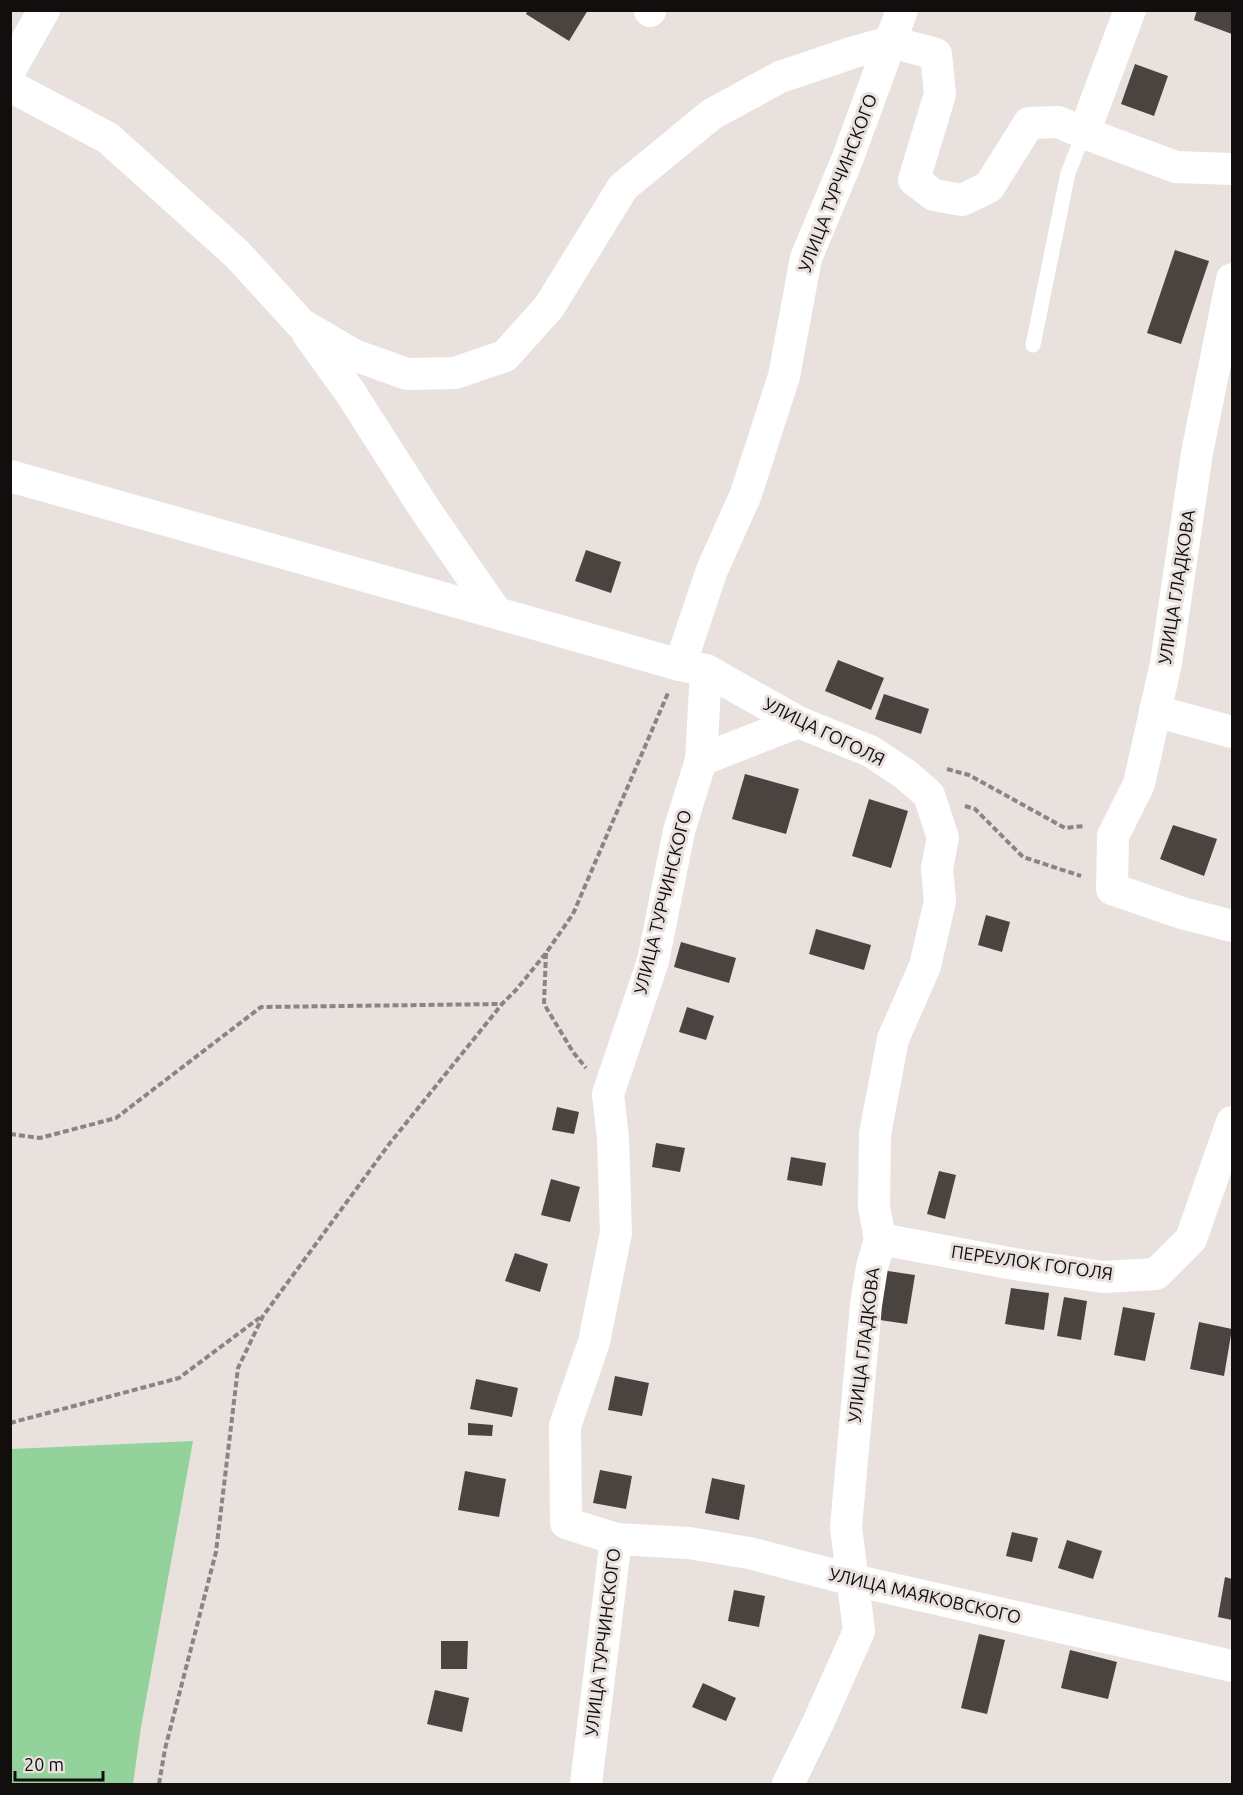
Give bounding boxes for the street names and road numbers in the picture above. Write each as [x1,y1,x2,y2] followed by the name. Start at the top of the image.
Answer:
[794,91,880,275] street label: УЛИЦА ТУРЧИНСКОГО
[1154,508,1198,666] street label: УЛИЦА ГЛАДКОВА
[761,693,888,769] street label: УЛИЦА ГОГОЛЯ
[629,807,695,996] street label: УЛИЦА ТУРЧИНСКОГО
[950,1241,1114,1283] street label: ПЕРЕУЛОК ГОГОЛЯ
[844,1266,882,1424] street label: УЛИЦА ГЛАДКОВА
[581,1547,623,1737] street label: УЛИЦА ТУРЧИНСКОГО
[827,1563,1023,1627] street label: УЛИЦА МАЯКОВСКОГО

